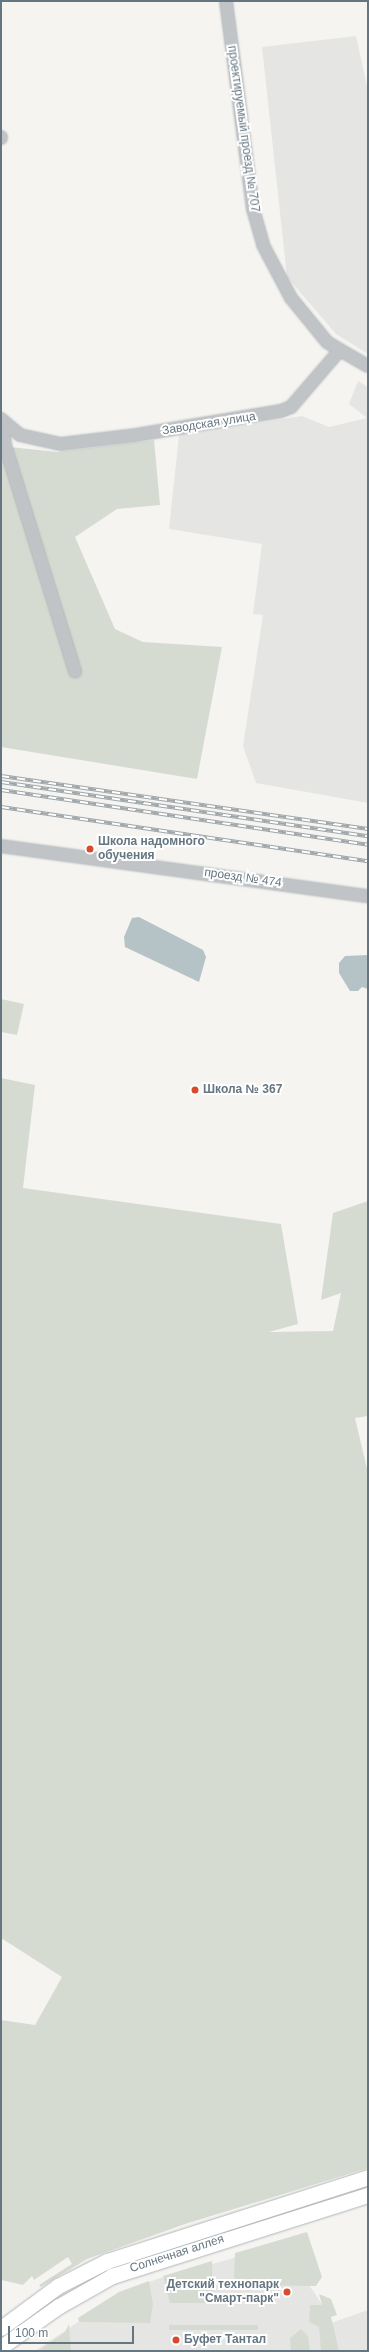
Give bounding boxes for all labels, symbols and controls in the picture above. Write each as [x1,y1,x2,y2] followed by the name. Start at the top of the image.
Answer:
[224,45,262,213] street label: проектируемый проезд № 707
[161,409,257,439] street label: Заводская улица
[98,835,205,863] place label: Школа надомного обучения
[85,844,95,854] marker: Школа надомного обучения
[203,865,283,891] street label: проезд № 474
[203,1083,282,1097] place label: Школа № 367
[190,1085,200,1095] marker: Школа № 367
[128,2232,226,2276] street label: Солнечная аллея
[166,2278,279,2306] place label: Детский технопарк "Смарт-парк"
[282,2287,292,2297] marker: Детский технопарк "Смарт-парк"
[10,2318,136,2344] scale bar
[15,2326,48,2340] text: 100 m
[184,2333,266,2347] place label: Буфет Тантал
[171,2335,181,2345] marker: Буфет Тантал

